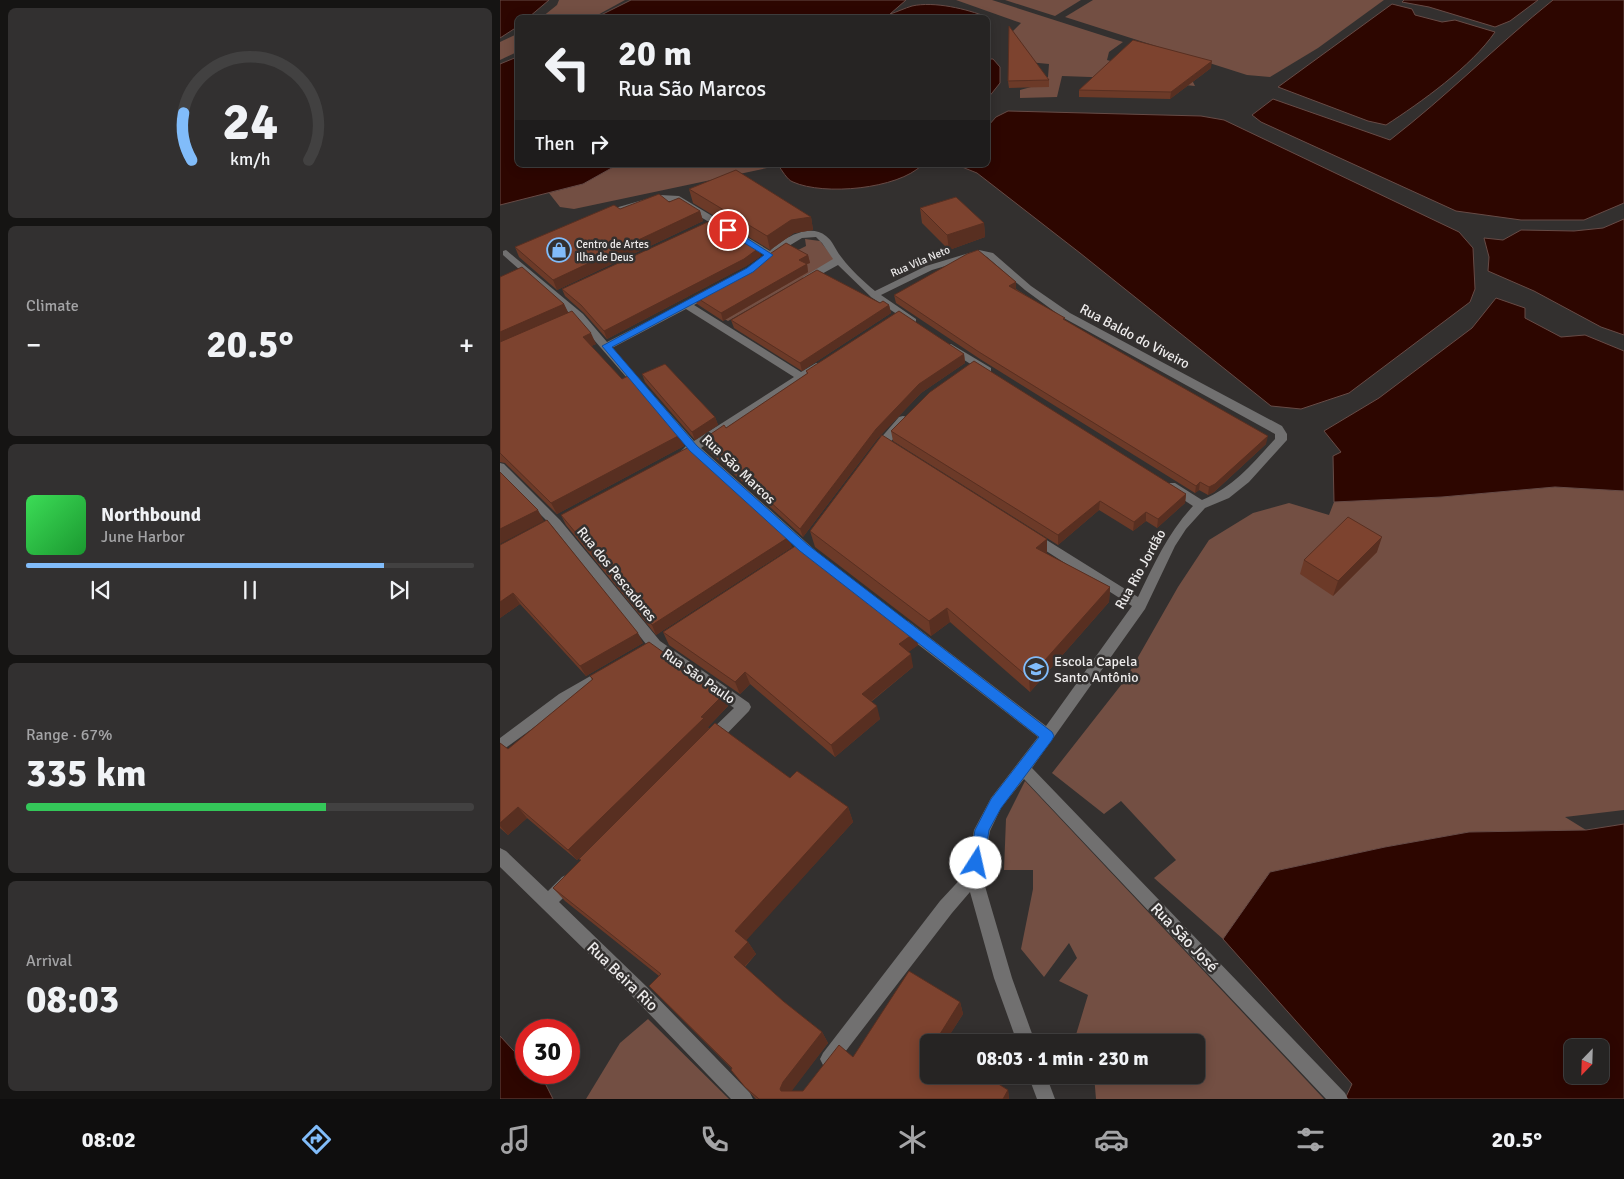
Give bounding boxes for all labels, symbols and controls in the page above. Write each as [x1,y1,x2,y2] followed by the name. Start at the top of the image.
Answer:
[618,32,692,75] text: 20 m
[535,35,600,100] icon: left
[618,75,766,102] text: Rua São Marcos
[222,90,278,154] text: 24
[585,130,613,158] icon: right
[535,132,575,156] text: Then
[230,148,270,170] text: km/h
[707,209,749,251] pin
[714,216,742,244] icon: arrive
[546,237,572,263] shop icon: Centro de Artes Ilha de Deus
[576,238,649,264] place label: Centro de Artes Ilha de Deus
[888,243,952,280] street label: Rua Vila Neto
[26,296,79,316] text: Climate
[1077,300,1193,373] street label: Rua Baldo do Viveiro
[206,321,294,368] text: 20.5°
[26,328,41,362] text: −
[459,328,474,362] text: +
[698,431,779,508] street label: Rua São Marcos
[101,503,201,527] text: Northbound
[573,524,660,625] street label: Rua dos Pescadores
[1111,526,1169,612] street label: Rua Rio Jordão
[101,527,185,547] text: June Harbor
[87,576,115,604] icon: previous
[236,576,264,604] icon: pause
[385,576,413,604] icon: next
[659,645,738,708] street label: Rua São Paulo
[1054,653,1139,686] place label: Escola Capela Santo Antônio
[1023,656,1049,682] school or university icon: Escola Capela Santo Antônio
[26,725,112,745] text: Range · 67%
[26,750,147,797] text: 335 km
[949,836,1001,888] position arrow
[1146,899,1222,977] street label: Rua São José
[583,938,662,1016] street label: Rua Beira Rio
[26,951,72,971] text: Arrival
[26,976,119,1023] text: 08:03
[515,1019,580,1084] speed limit sign: 30
[1564,1039,1609,1084] north arrow
[1564,1039,1609,1084] map controls
[976,1047,1149,1071] text: 08:03 · 1 min · 230 m
[299,1122,334,1157] icon: directions
[498,1122,533,1157] icon: music
[697,1122,732,1157] icon: phone
[895,1122,930,1157] icon: climate
[1094,1122,1129,1157] icon: car
[1293,1122,1328,1157] icon: filters
[82,1126,136,1153] text: 08:02
[1491,1126,1542,1153] text: 20.5°

